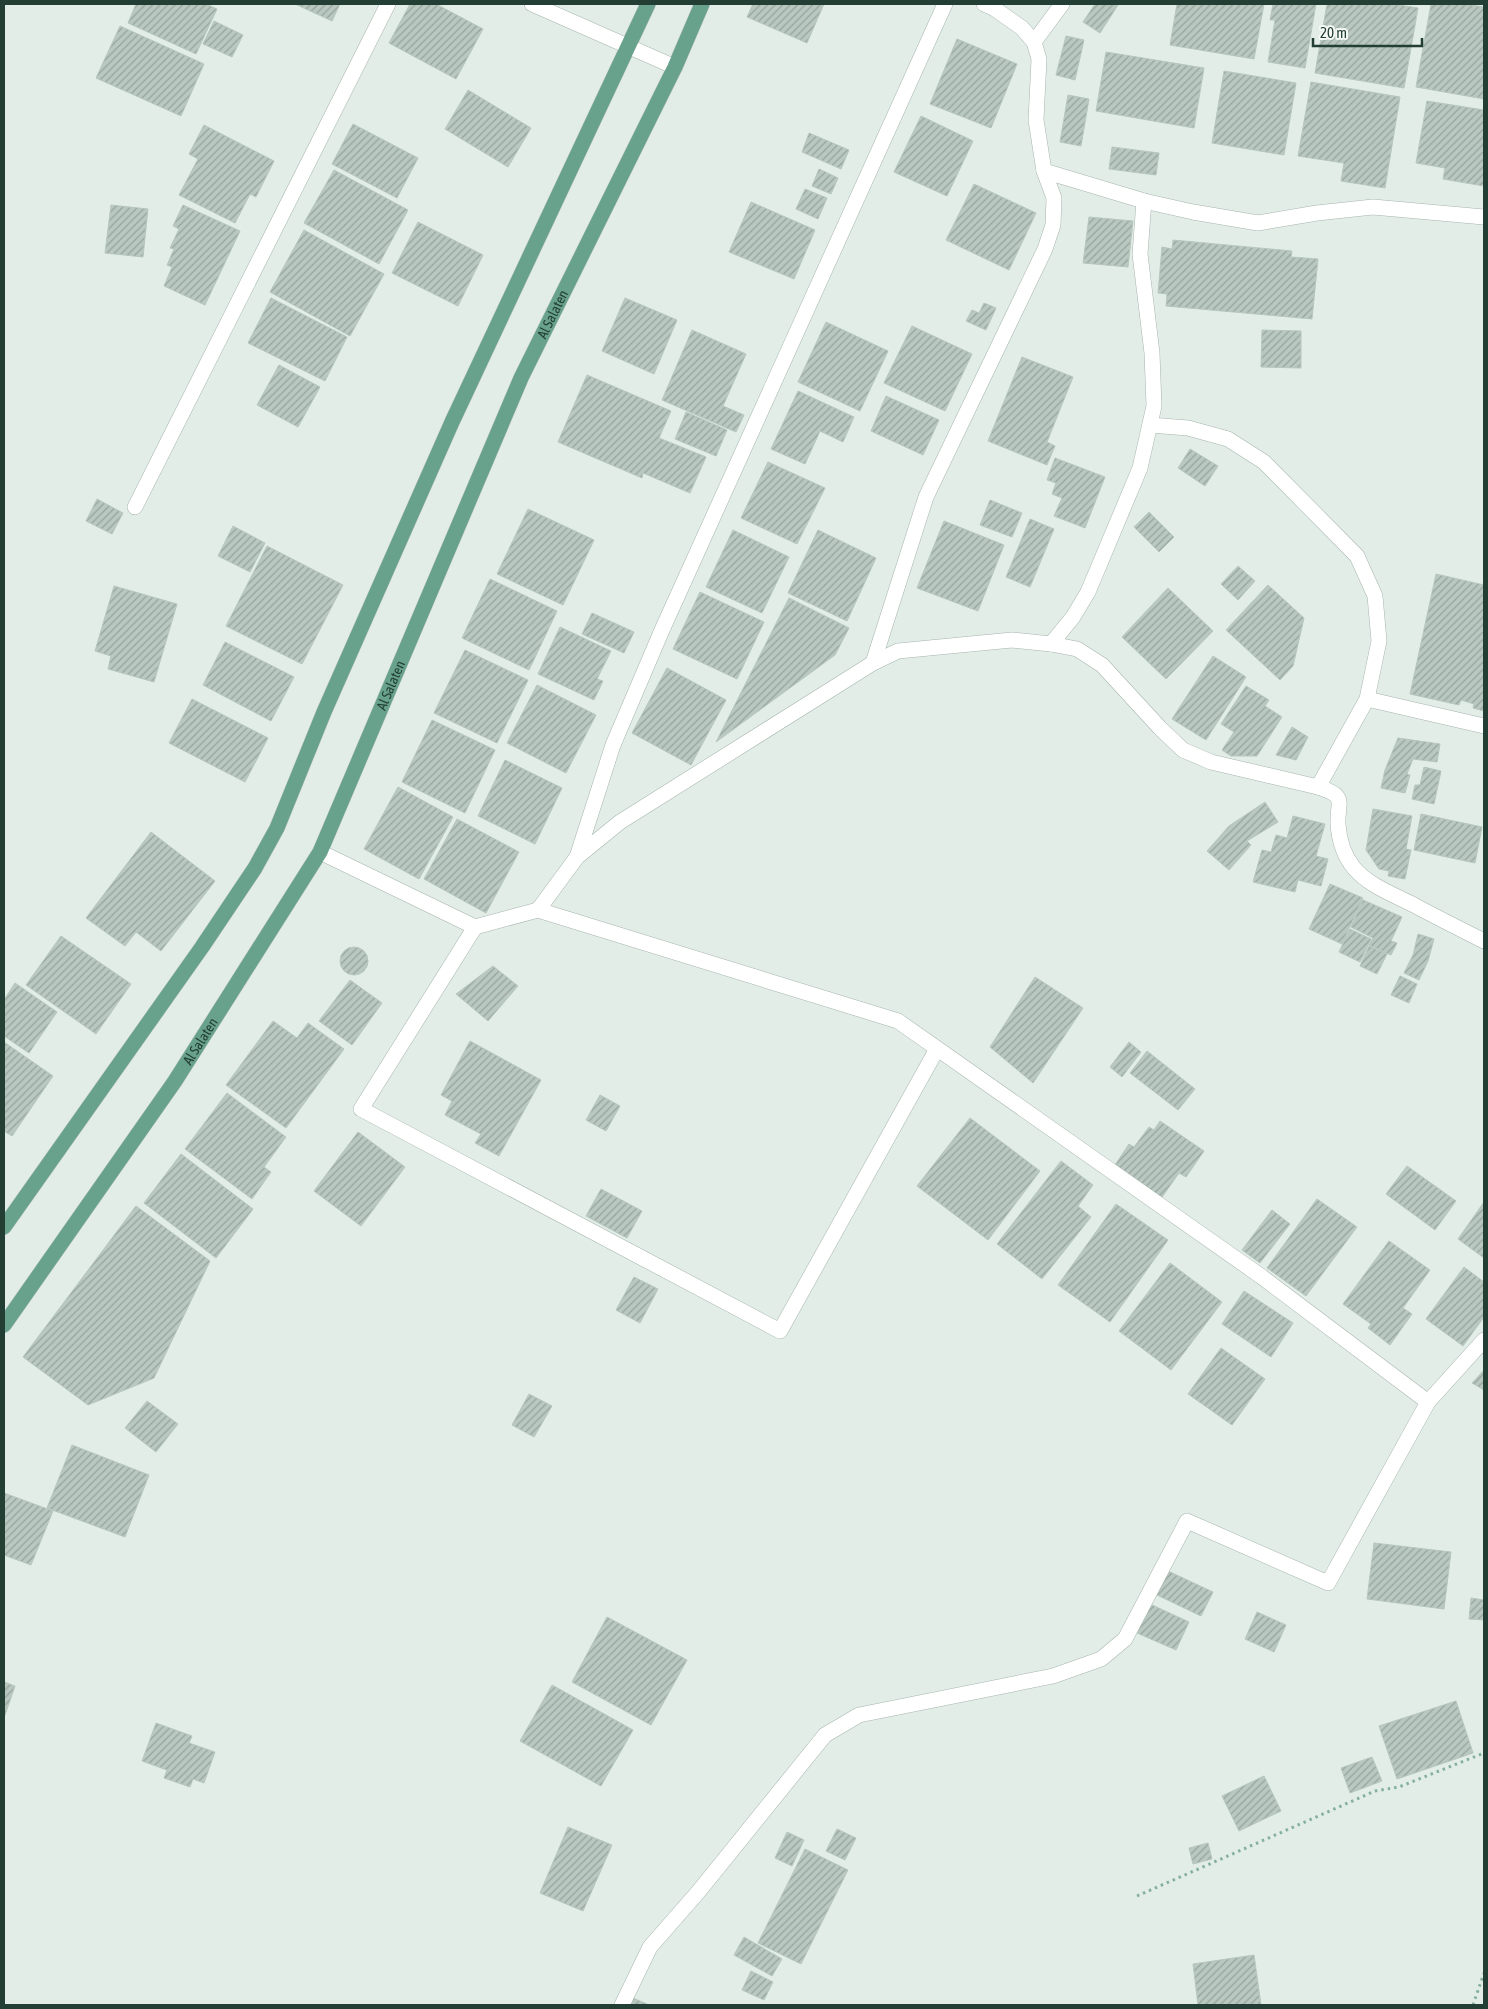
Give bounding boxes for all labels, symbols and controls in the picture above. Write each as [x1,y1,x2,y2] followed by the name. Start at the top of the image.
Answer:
[1313,15,1422,47] scale bar
[1320,24,1347,41] text: 20 m
[534,287,571,341] street label: Al Salaten
[373,658,408,713] street label: Al Salaten
[179,1015,221,1068] street label: Al Salaten

